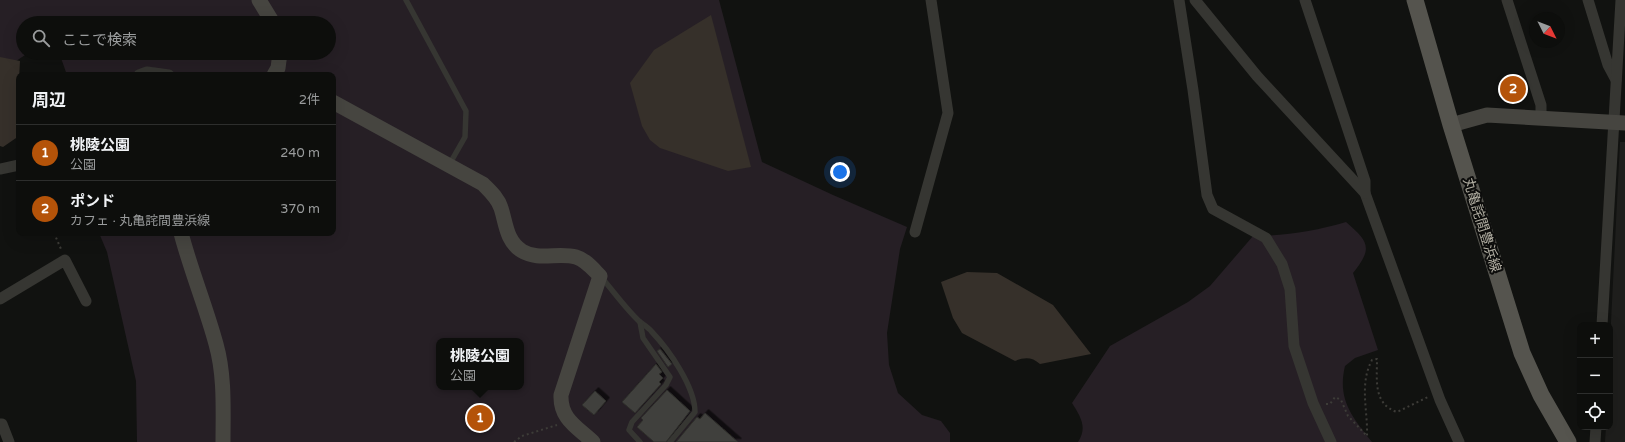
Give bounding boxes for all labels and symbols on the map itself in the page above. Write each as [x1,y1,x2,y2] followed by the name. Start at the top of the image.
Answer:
[1529,12,1565,48] north arrow
[1500,74,1526,104] pin: 2
[830,162,850,182] your location
[1460,176,1504,274] street label: 丸亀詫間豊浜線
[467,403,493,433] pin: 1

